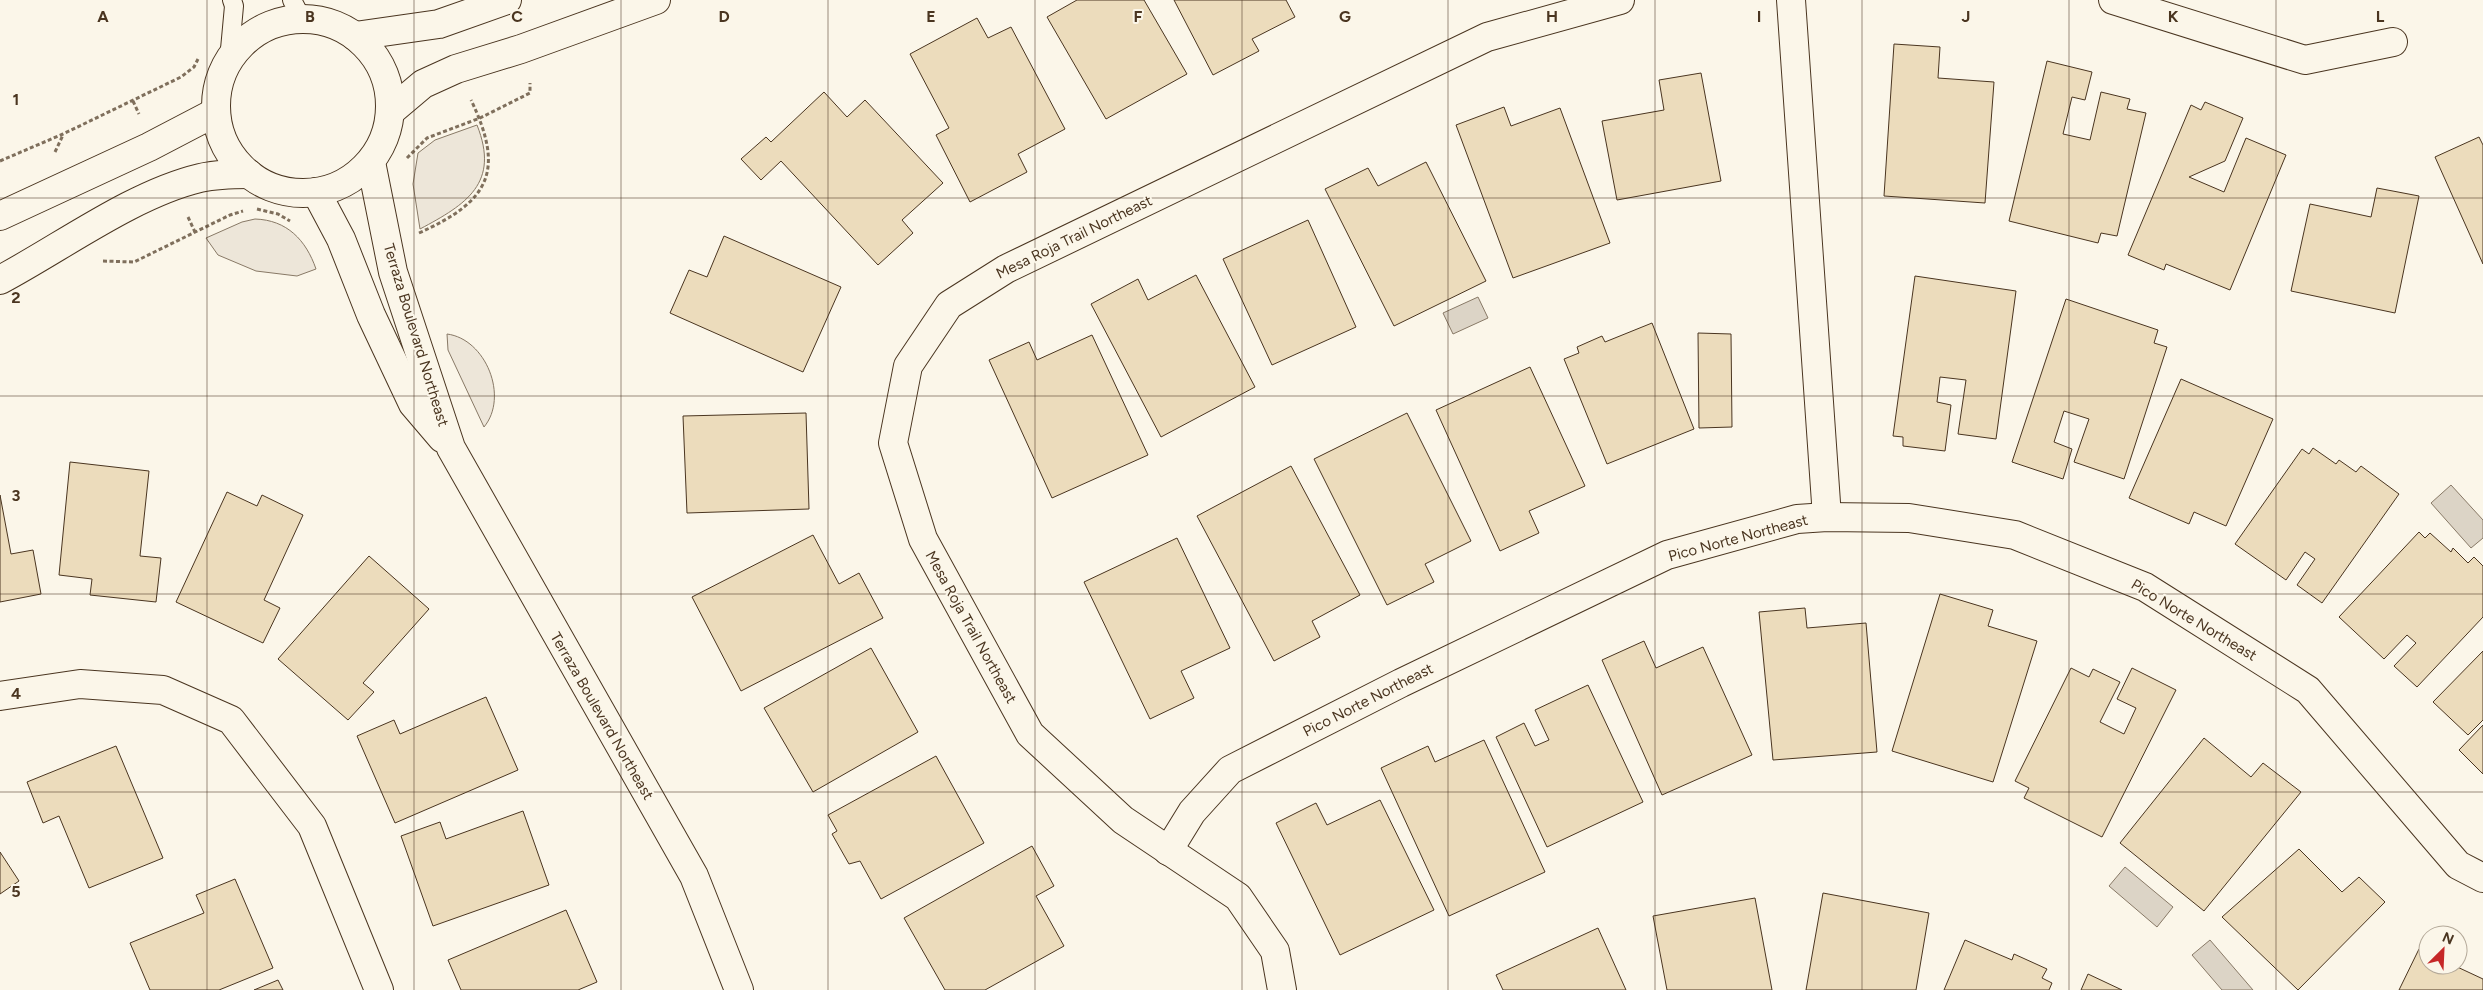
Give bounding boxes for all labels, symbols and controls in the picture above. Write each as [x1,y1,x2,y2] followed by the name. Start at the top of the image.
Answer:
[97,7,109,26] text: A
[305,7,315,26] text: B
[511,7,523,26] text: C
[718,7,730,26] text: D
[926,7,936,26] text: E
[1134,7,1143,26] text: F
[1339,7,1351,26] text: G
[1546,7,1558,26] text: H
[1757,7,1761,26] text: I
[1962,7,1970,26] text: J
[2168,7,2179,26] text: K
[2376,7,2385,26] text: L
[13,90,19,109] text: 1
[993,191,1155,283] street label: Mesa Roja Trail Northeast
[380,241,453,429] street label: Terraza Boulevard Northeast
[11,288,21,307] text: 2
[12,486,21,505] text: 3
[1666,511,1810,565] street label: Pico Norte Northeast
[922,548,1021,707] street label: Mesa Roja Trail Northeast
[2128,575,2260,665] street label: Pico Norte Northeast
[547,629,658,803] street label: Terraza Boulevard Northeast
[1300,659,1436,741] street label: Pico Norte Northeast
[11,684,21,703] text: 4
[11,882,21,901] text: 5
[2418,925,2468,975] north arrow
[2440,929,2456,949] text: N

